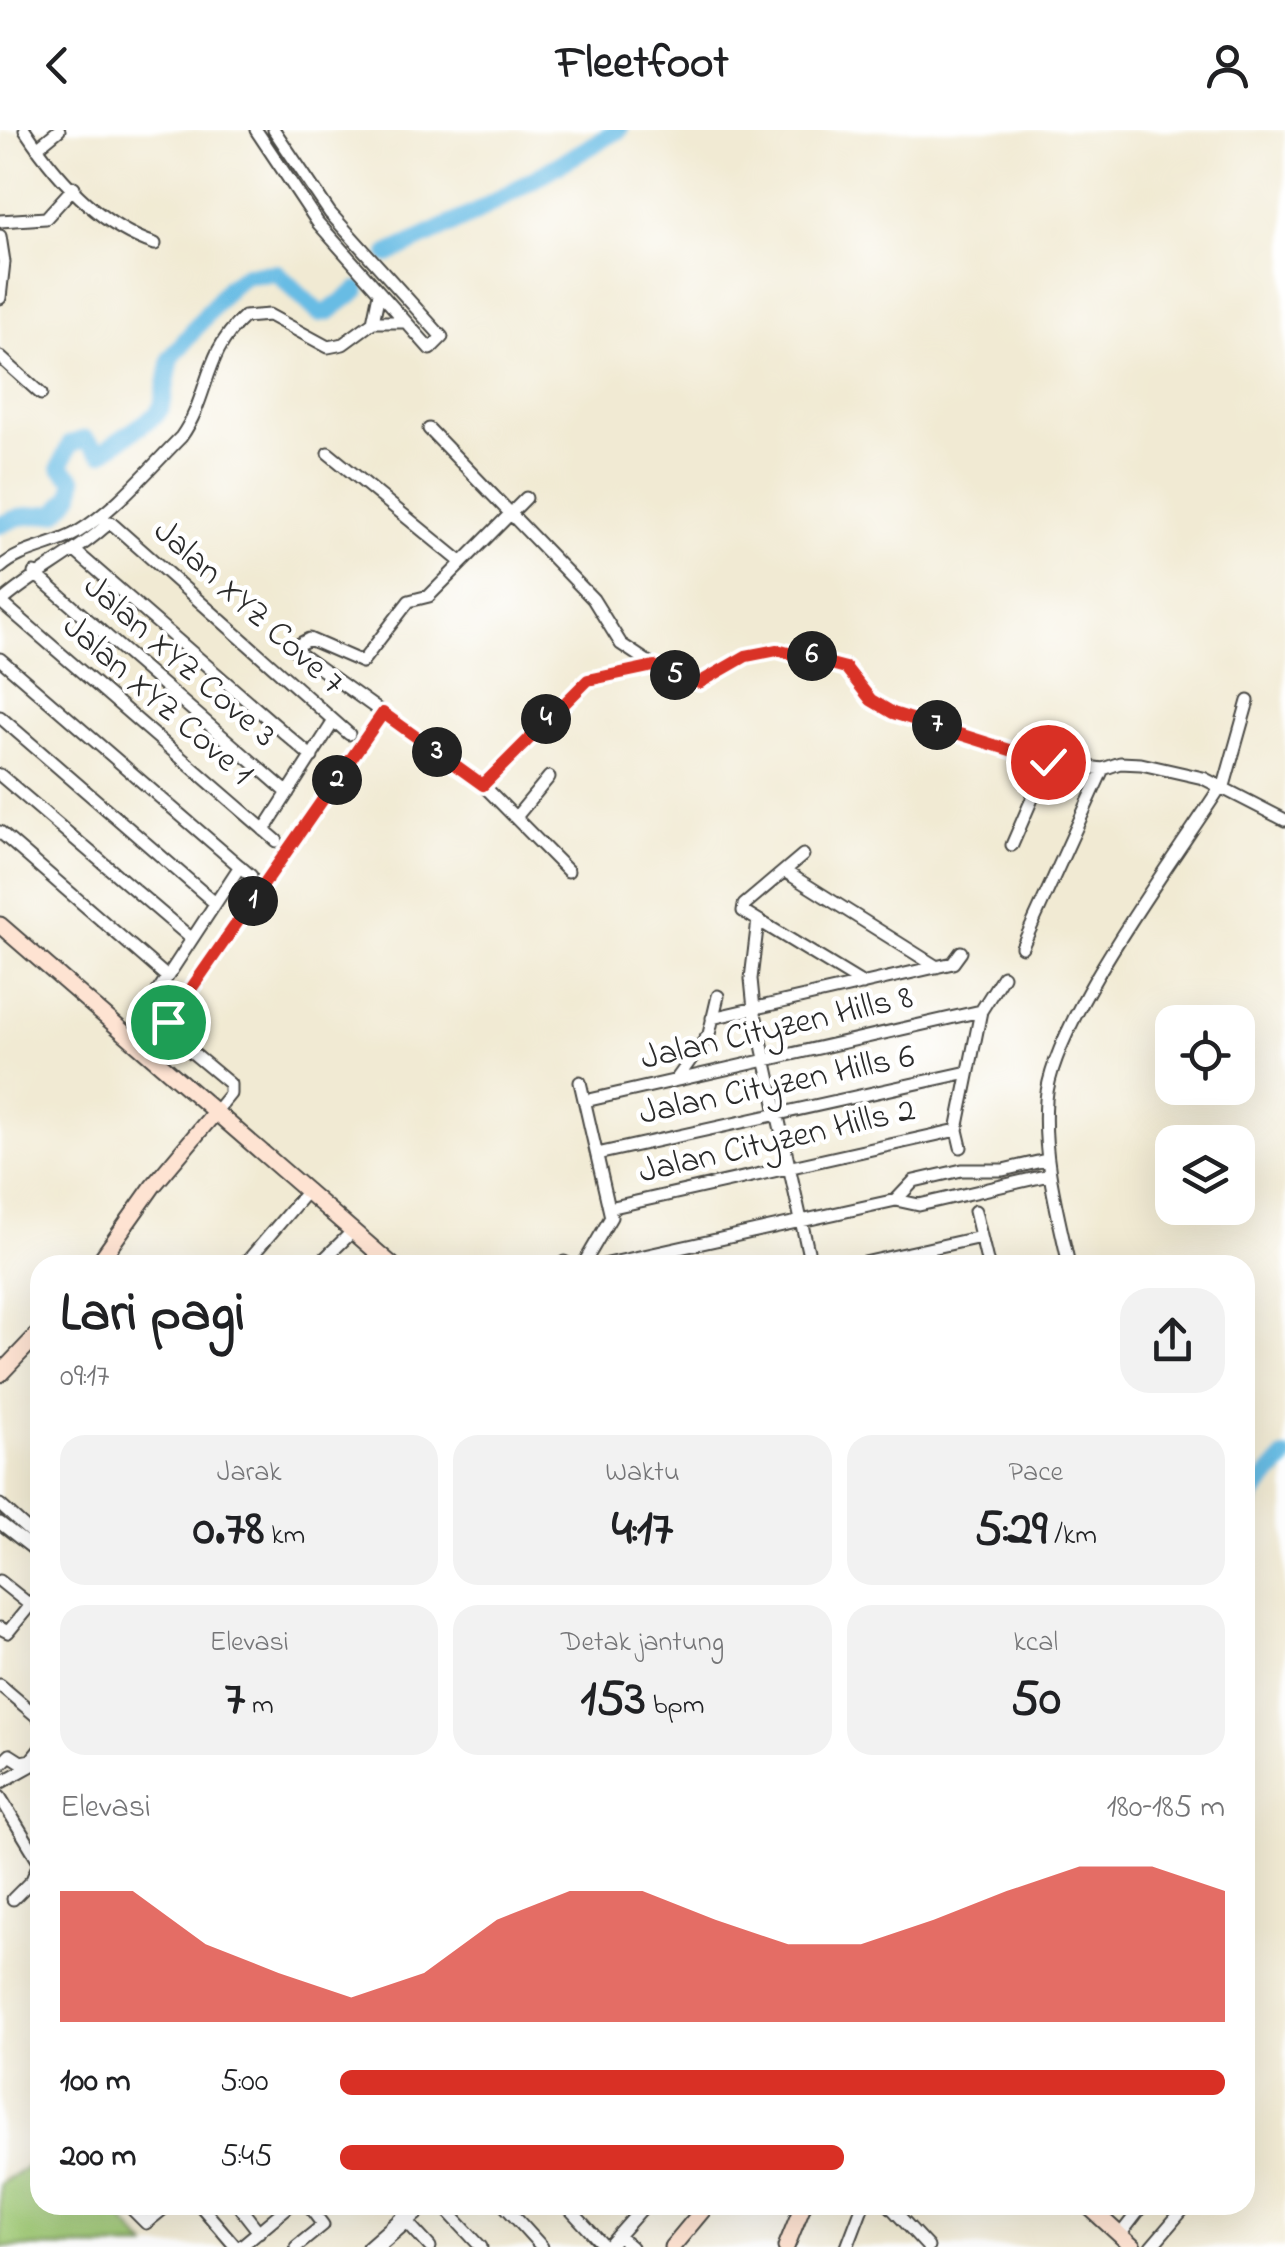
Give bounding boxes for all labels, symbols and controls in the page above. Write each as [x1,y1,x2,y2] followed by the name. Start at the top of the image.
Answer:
[556,32,729,98] text: Fleetfoot
[30,38,85,93] icon: back
[1200,38,1255,93] icon: person
[141,508,355,708] street label: Jalan XYZ Cove 7
[71,563,287,761] street label: Jalan XYZ Cove 3
[50,603,264,799] street label: Jalan XYZ Cove 1
[787,631,837,681] pin: 6
[806,635,818,676] text: 6
[650,650,700,700] pin: 5
[667,654,683,695] text: 5
[521,694,571,744] pin: 4
[540,698,552,739] text: 4
[912,700,962,750] pin: 7
[931,704,943,745] text: 7
[1006,720,1091,805] pin
[412,727,462,777] pin: 3
[431,731,443,772] text: 3
[1021,735,1076,790] icon: check
[312,755,362,805] pin: 2
[330,759,344,800] text: 2
[228,876,278,926] pin: 1
[249,880,257,921] text: 1
[636,973,918,1085] street label: Jalan Cityzen Hills 8
[126,980,211,1065] pin
[141,995,196,1050] icon: arrive
[1155,1005,1255,1225] map controls
[1155,1005,1255,1105] button: locate
[635,1032,919,1140] street label: Jalan Cityzen Hills 6
[634,1085,920,1199] street label: Jalan Cityzen Hills 2
[1155,1125,1255,1225] button: layers
[60,1276,245,1356] text: Lari pagi
[1120,1288,1225,1393] button: share
[60,1354,110,1401] text: 09:17
[217,1453,282,1494] text: Jarak
[605,1453,680,1494] text: Waktu
[1009,1453,1063,1494] text: Pace
[193,1494,264,1567] text: 0.78
[612,1494,673,1567] text: 4:17
[975,1494,1047,1567] text: 5:29
[264,1516,305,1557] text: km
[1047,1516,1097,1557] text: /km
[209,1623,289,1664] text: Elevasi
[561,1623,724,1664] text: Detak jantung
[1014,1623,1058,1664] text: kcal
[224,1664,245,1737] text: 7
[581,1664,646,1737] text: 153
[1011,1664,1061,1737] text: 50
[245,1686,274,1727] text: m
[646,1686,704,1727] text: bpm
[60,1785,151,1832] text: Elevasi
[1106,1785,1225,1832] text: 180–185 m
[60,2059,131,2106] text: 100 m
[220,2059,269,2106] text: 5:00
[60,2134,136,2181] text: 200 m
[220,2134,273,2181] text: 5:45

